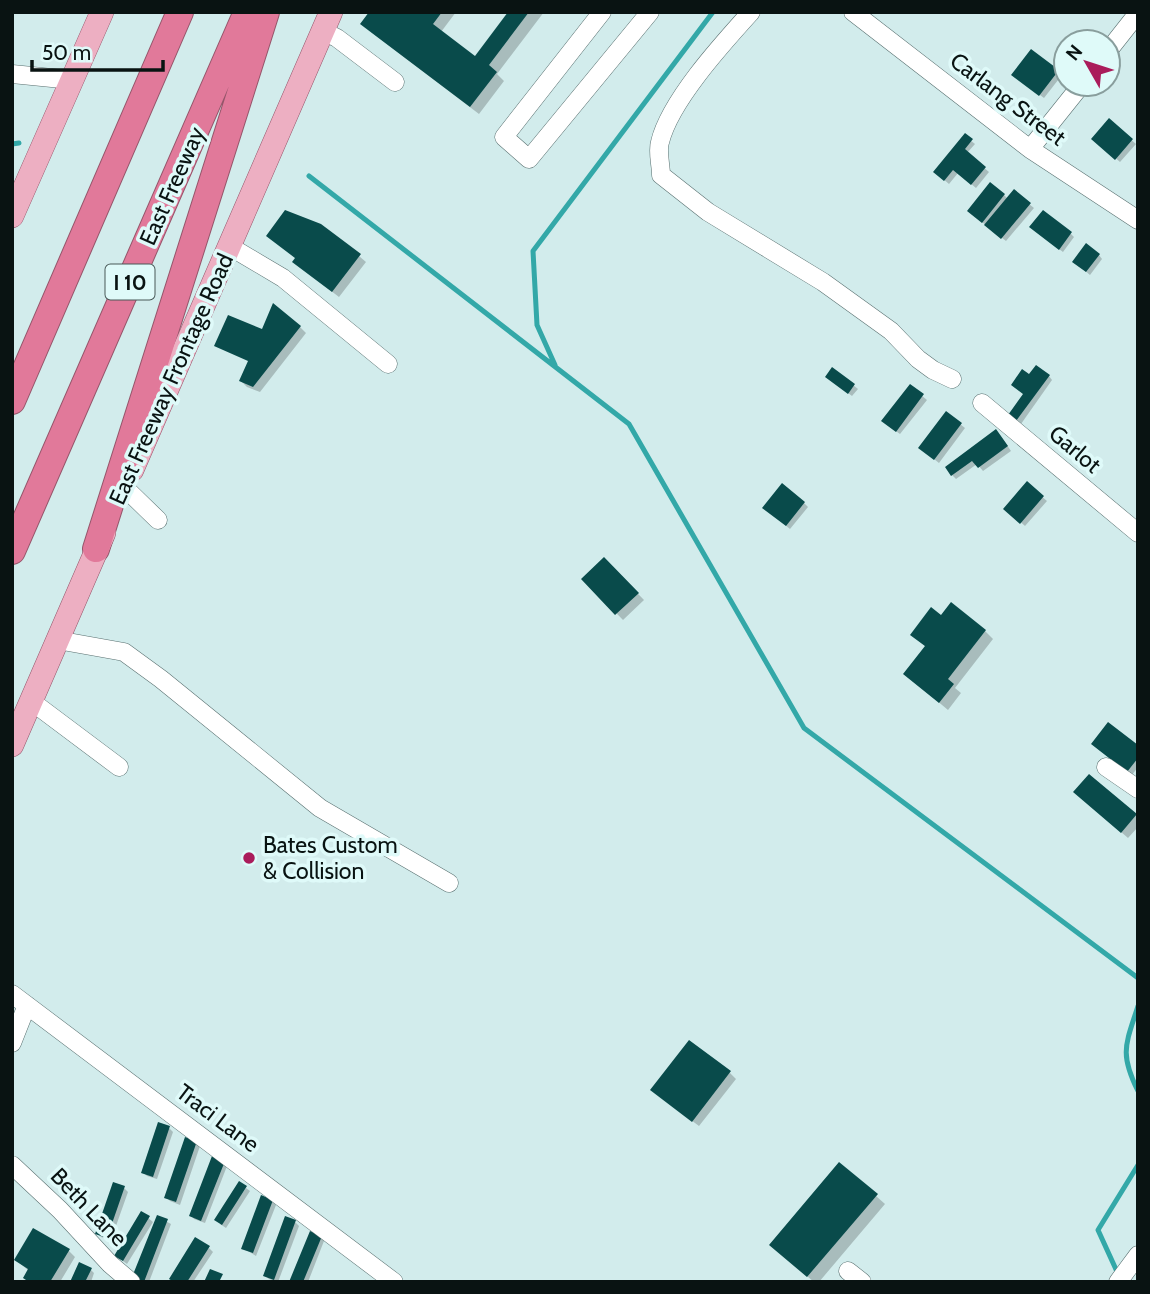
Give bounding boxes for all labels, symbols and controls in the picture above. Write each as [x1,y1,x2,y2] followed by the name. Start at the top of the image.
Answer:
[32,28,163,72] scale bar
[1052,28,1122,98] north arrow
[42,40,91,65] text: 50 m
[1061,40,1087,65] text: N
[945,46,1072,152] street label: Carlang Street
[133,122,211,249] street label: East Freeway
[103,249,239,509] street label: East Freeway Frontage Road
[106,264,154,300] road number: I 10
[1043,419,1107,479] street label: Garlot
[263,831,398,885] place label: Bates Custom & Collision
[241,850,257,866] marker: Bates Custom & Collision
[171,1078,265,1158] street label: Traci Lane
[45,1162,133,1252] street label: Beth Lane

